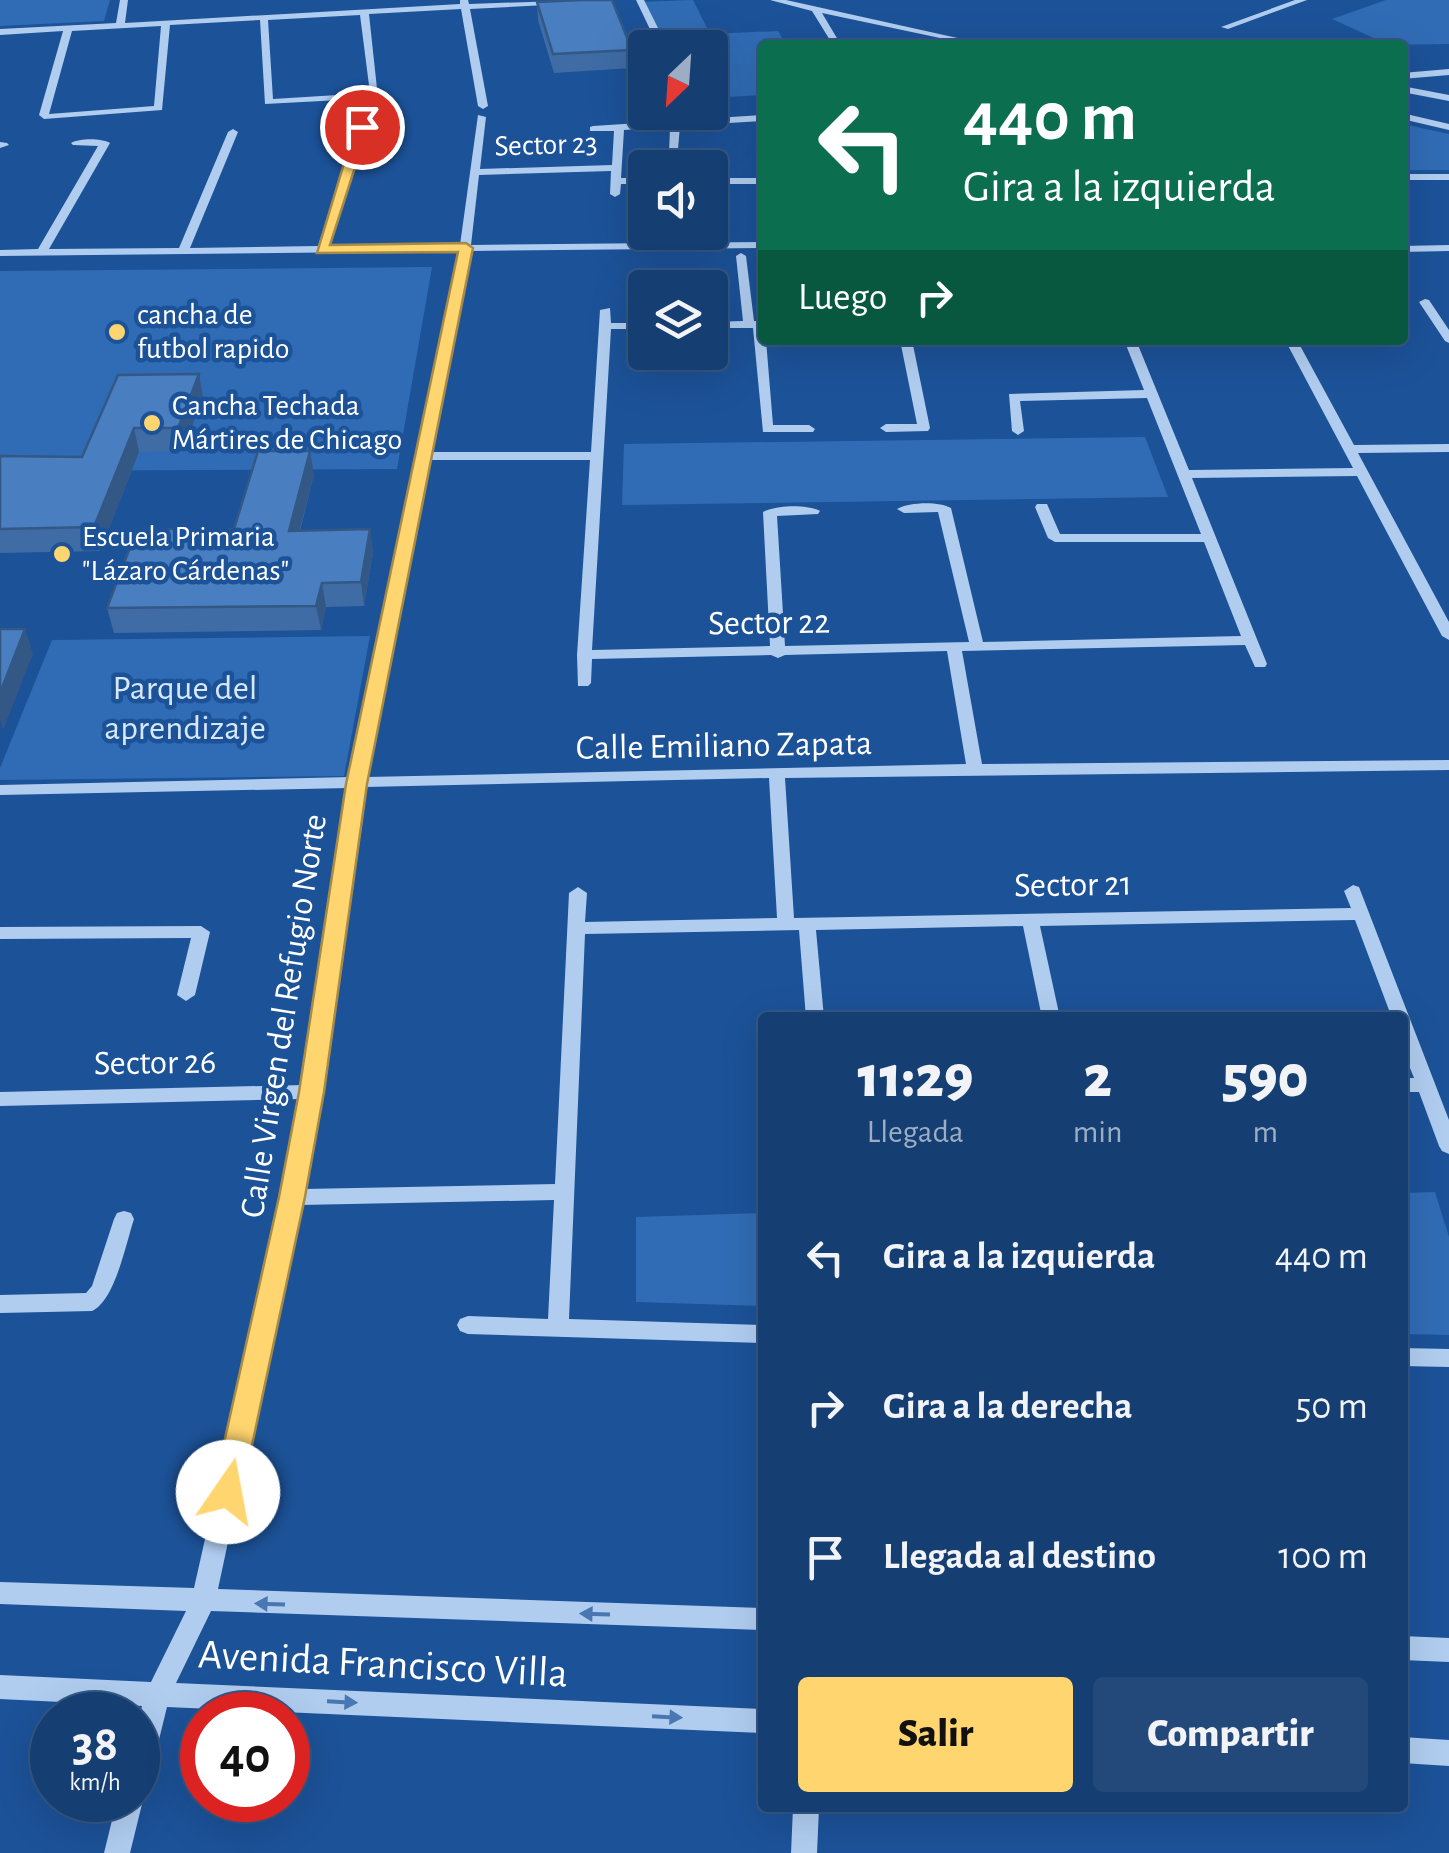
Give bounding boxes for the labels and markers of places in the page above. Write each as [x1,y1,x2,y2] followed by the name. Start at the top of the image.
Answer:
[320,85,405,170] pin
[137,300,290,364] place label: cancha de futbol rapido
[106,321,128,343] marker: cancha de futbol rapido
[172,391,402,455] place label: Cancha Techada Mártires de Chicago
[141,412,163,434] marker: Cancha Techada Mártires de Chicago
[82,522,289,586] place label: Escuela Primaria "Lázaro Cárdenas"
[51,543,73,565] marker: Escuela Primaria "Lázaro Cárdenas"

